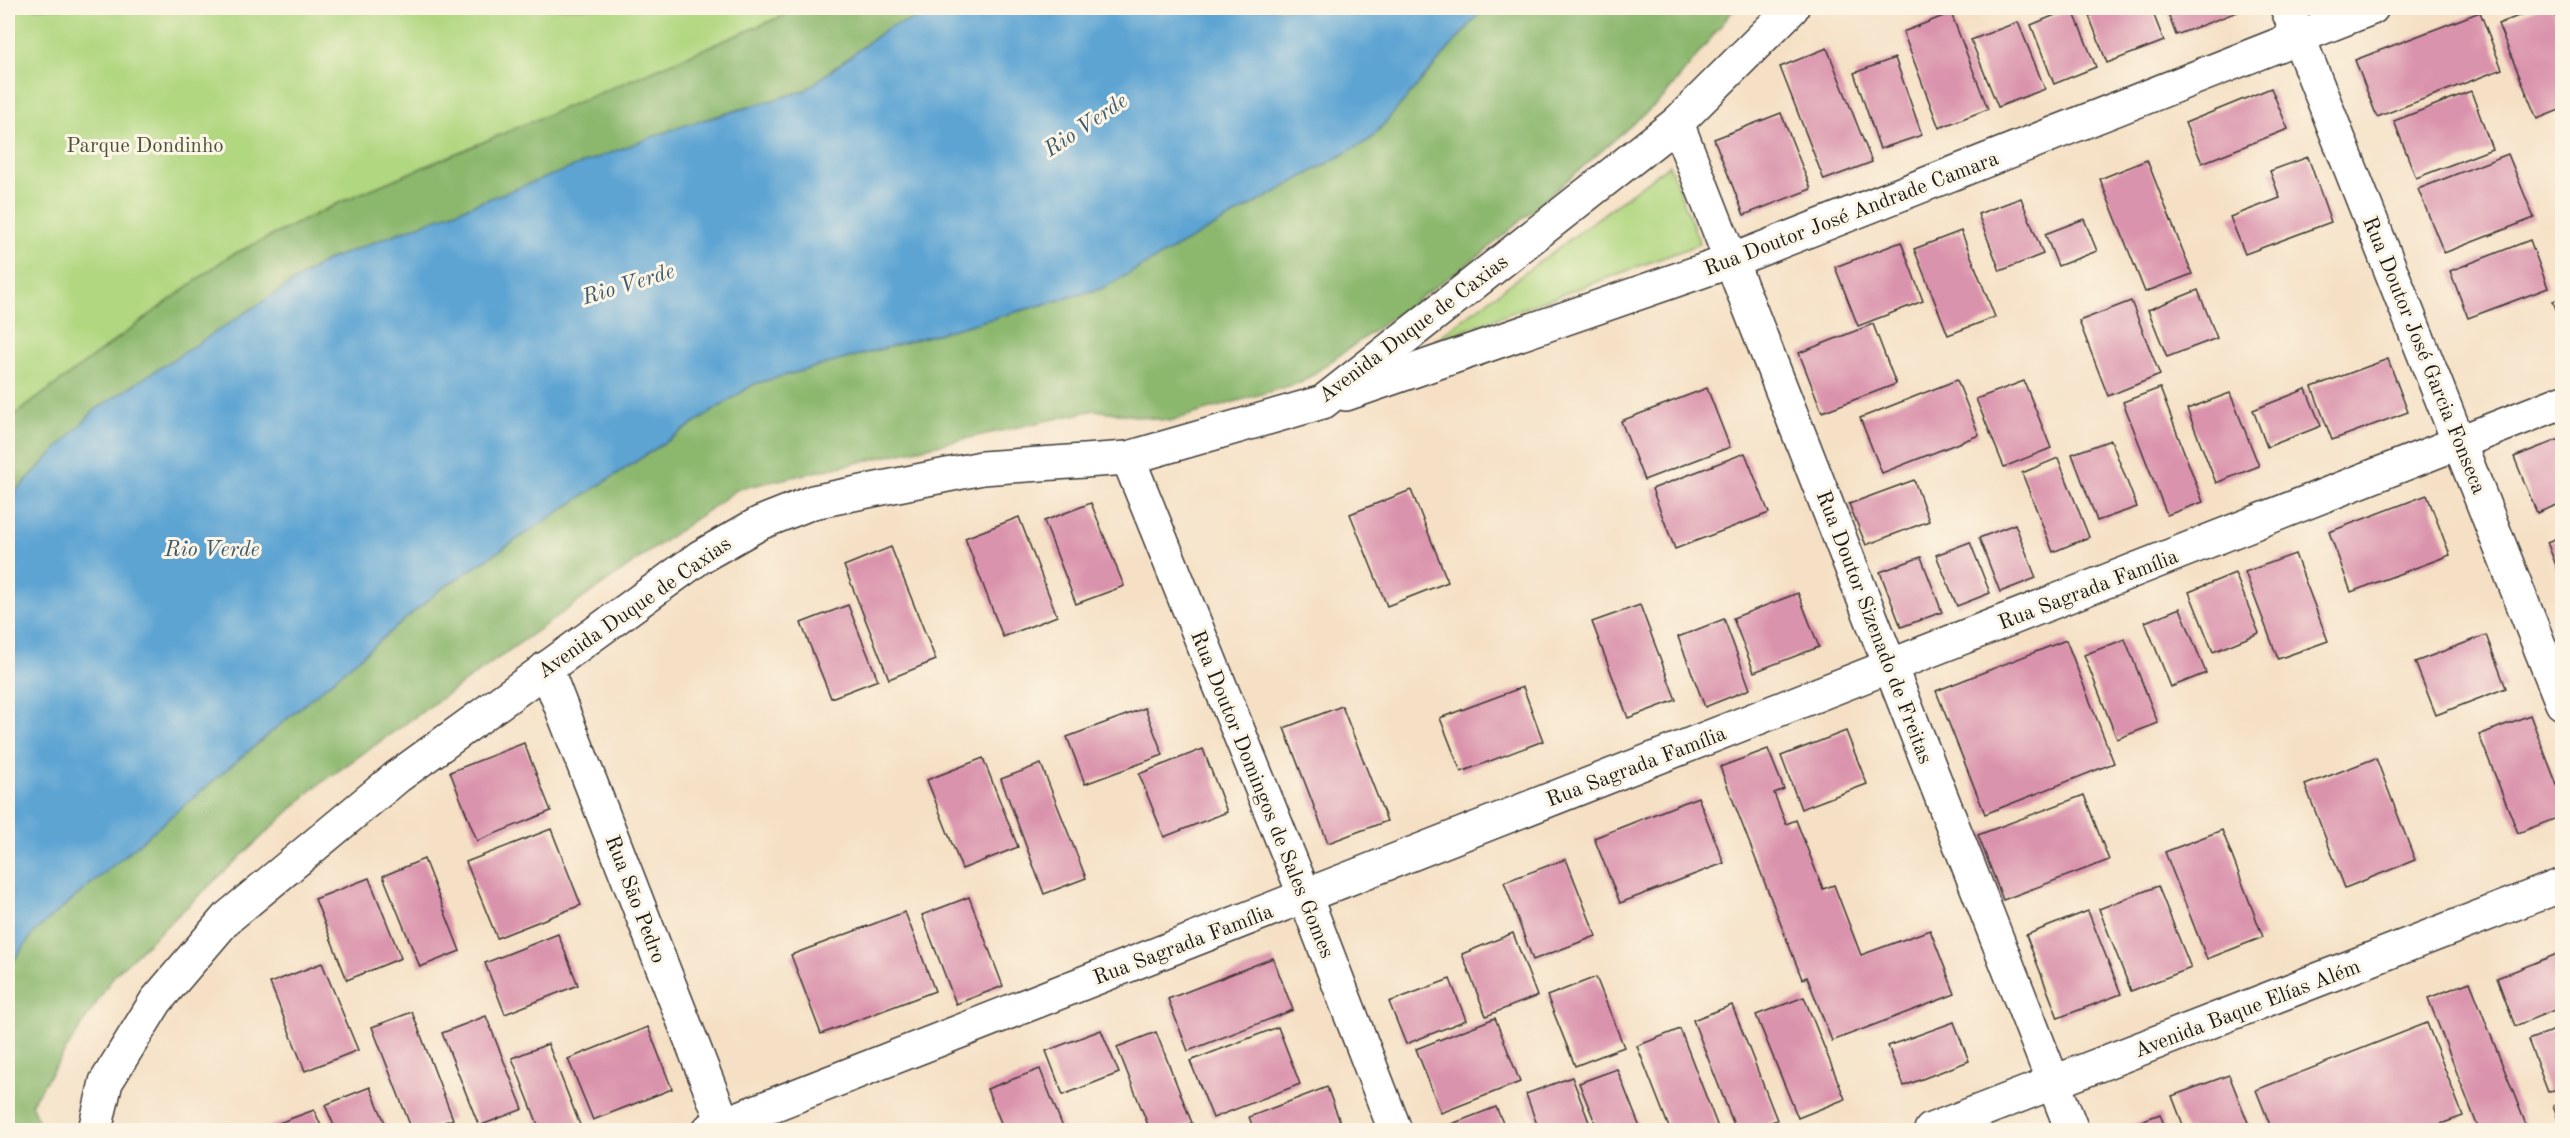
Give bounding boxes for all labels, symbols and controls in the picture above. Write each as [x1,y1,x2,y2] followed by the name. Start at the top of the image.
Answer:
[1040,90,1132,162] water label: Rio Verde
[66,136,224,157] park label: Parque Dondinho
[1701,148,2002,280] street label: Rua Doutor José Andrade Camara
[2358,214,2489,497] street label: Rua Doutor José Garcia Fonseca
[1315,251,1512,407] street label: Avenida Duque de Caxias
[579,260,677,310] water label: Rio Verde
[1812,488,1936,767] street label: Rua Doutor Sizenado de Freitas
[534,533,735,683] street label: Avenida Duque de Caxias
[163,539,260,561] water label: Rio Verde
[1996,546,2181,634] street label: Rua Sagrada Família
[1186,628,1337,961] street label: Rua Doutor Domingos de Sales Gomes
[1544,723,1729,811] street label: Rua Sagrada Família
[601,833,669,966] street label: Rua São Pedro
[1091,901,1276,989] street label: Rua Sagrada Família
[2132,957,2363,1062] street label: Avenida Baque Elías Além

